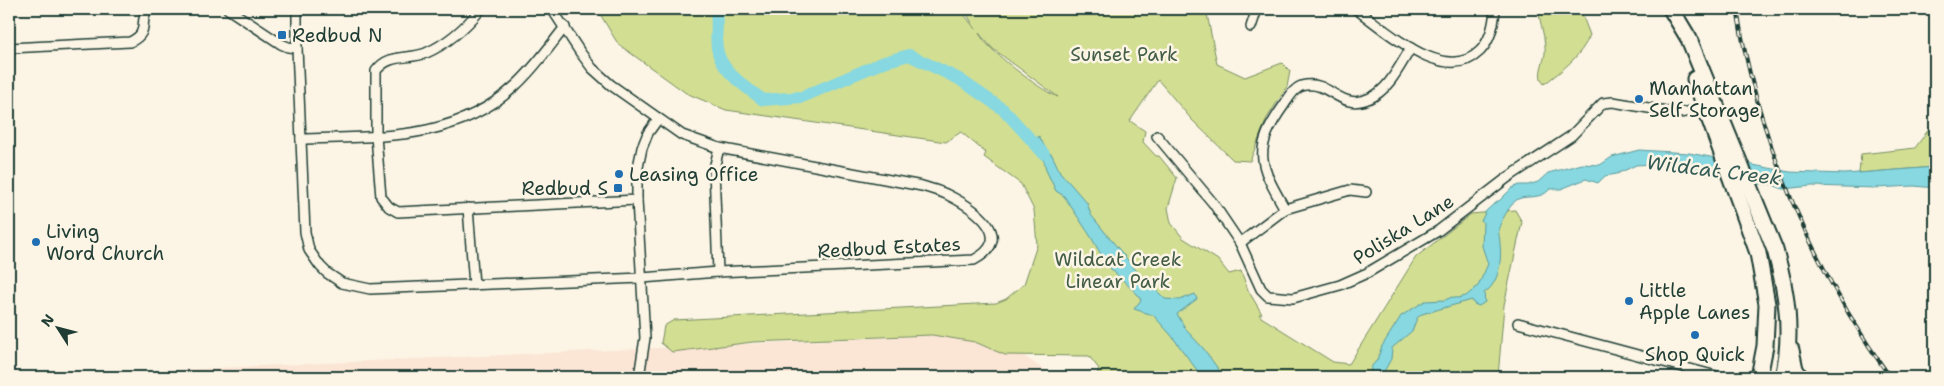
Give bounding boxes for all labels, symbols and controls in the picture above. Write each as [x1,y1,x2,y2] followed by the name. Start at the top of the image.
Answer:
[292,23,382,48] place label: Redbud N
[276,29,288,41] marker: Redbud N
[1070,42,1178,67] park label: Sunset Park
[1649,76,1760,123] place label: Manhattan Self Storage
[1633,93,1645,105] marker: Manhattan Self Storage
[1645,149,1783,191] water label: Wildcat Creek
[629,162,759,187] place label: Leasing Office
[613,168,625,180] marker: Leasing Office
[522,176,608,201] place label: Redbud S
[612,182,624,194] marker: Redbud S
[1348,188,1458,270] street label: Poliska Lane
[46,219,164,266] place label: Living Word Church
[817,231,961,264] street label: Redbud Estates
[30,236,42,248] marker: Living Word Church
[1054,247,1182,294] park label: Wildcat Creek Linear Park
[1639,278,1750,325] place label: Little Apple Lanes
[1623,295,1635,307] marker: Little Apple Lanes
[32,304,82,354] north arrow
[37,311,58,330] text: N
[1689,329,1701,341] marker: Shop Quick
[1645,342,1745,367] place label: Shop Quick

